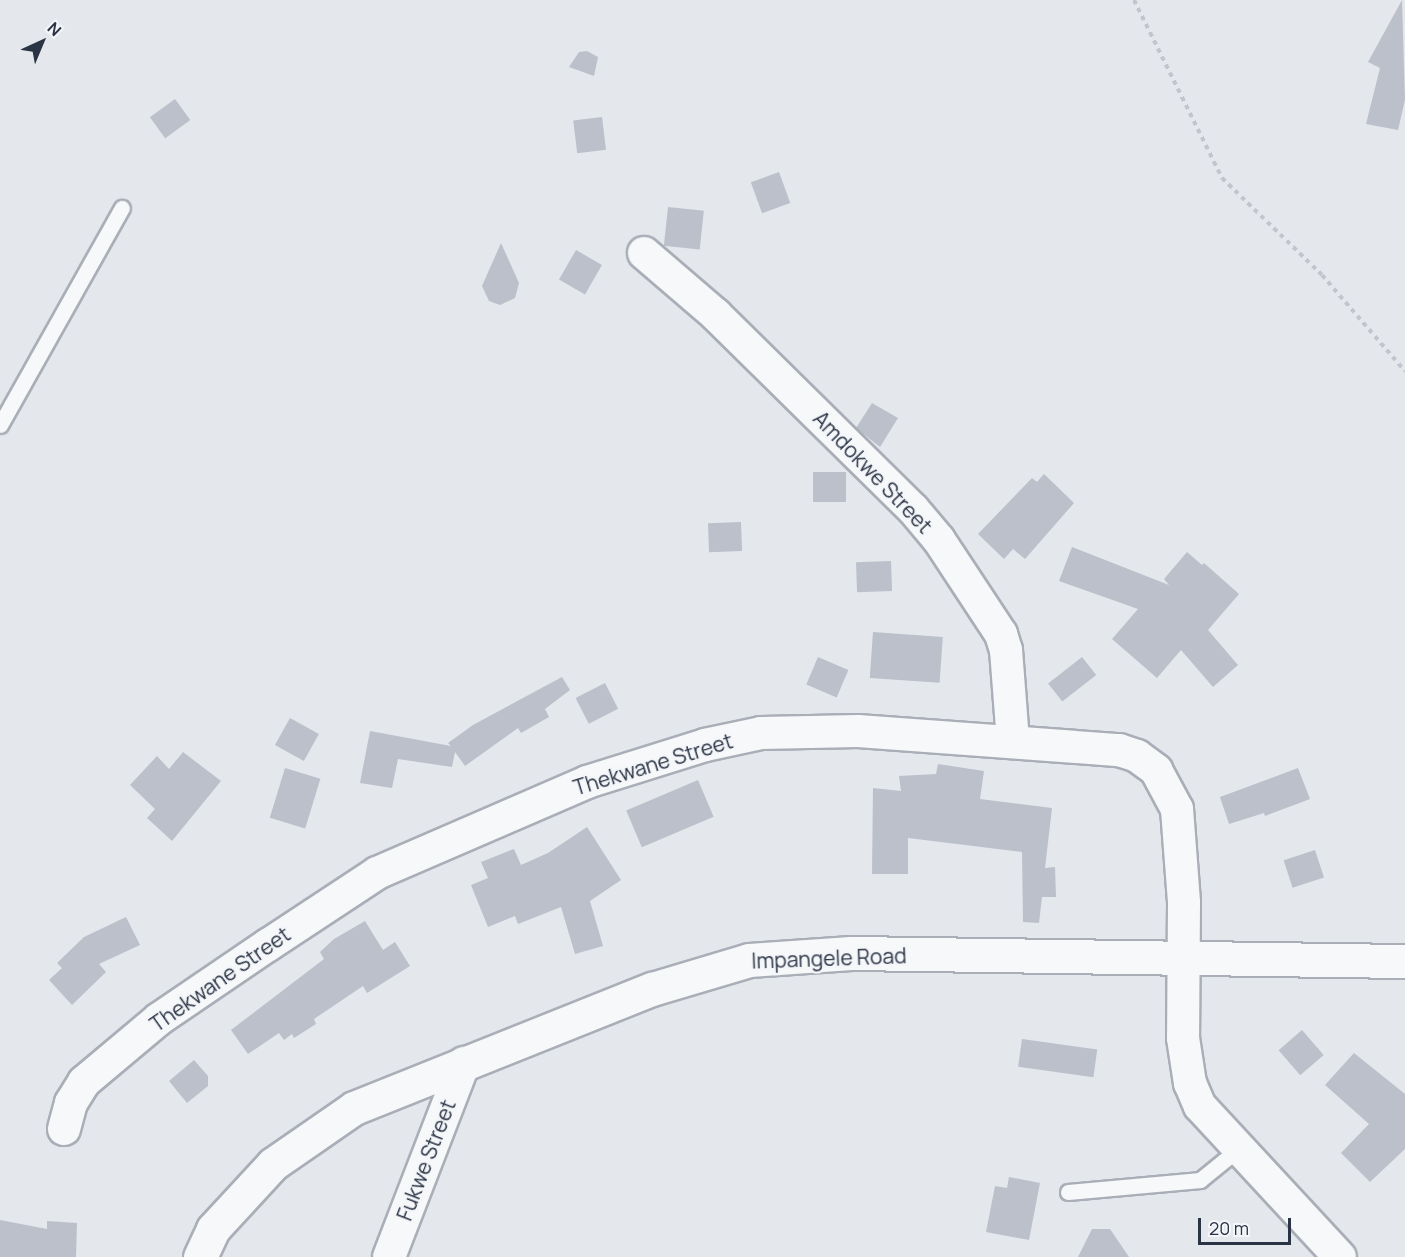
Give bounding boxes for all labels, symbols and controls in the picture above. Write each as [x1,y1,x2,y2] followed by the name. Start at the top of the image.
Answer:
[12,12,72,72] north arrow
[43,17,66,41] text: N
[808,406,938,538] street label: Amdokwe Street
[570,728,736,800] street label: Thekwane Street
[145,921,295,1037] street label: Thekwane Street
[751,943,907,973] street label: Impangele Road
[391,1096,461,1224] street label: Fukwe Street
[1201,1206,1294,1244] scale bar
[1209,1216,1249,1240] text: 20 m

